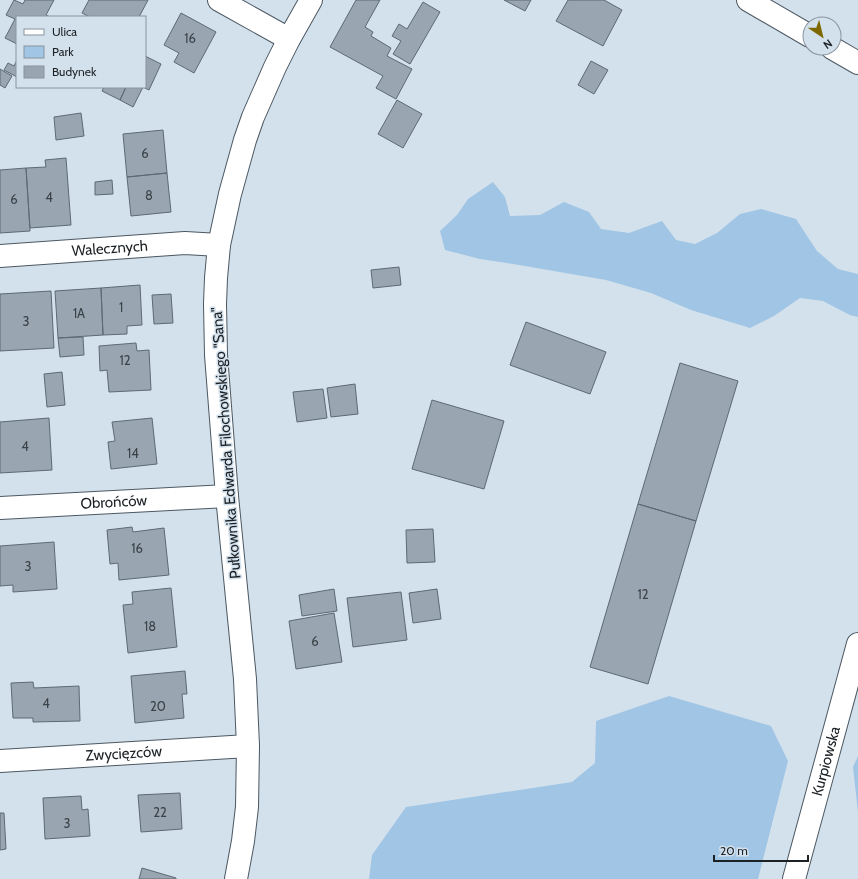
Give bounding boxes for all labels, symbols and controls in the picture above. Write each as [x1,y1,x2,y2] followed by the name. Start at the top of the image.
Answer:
[16,16,146,88] legend
[802,16,842,56] north arrow
[52,24,77,39] text: Ulica
[184,30,196,46] house number: 16
[821,36,835,52] text: N
[52,44,74,59] text: Park
[52,64,97,79] text: Budynek
[141,145,149,161] house number: 6
[145,187,153,203] house number: 8
[45,189,53,205] house number: 4
[10,191,18,207] house number: 6
[71,237,148,260] street label: Walecznych
[119,299,123,315] house number: 1
[73,305,85,321] house number: 1A
[208,306,244,579] street label: Pułkownika Edwarda Filochowskiego "Sana"
[22,313,30,329] house number: 3
[119,352,131,368] house number: 12
[21,438,29,454] house number: 4
[127,445,139,461] house number: 14
[80,491,148,513] street label: Obrońców
[131,540,143,556] house number: 16
[24,558,32,574] house number: 3
[637,586,649,602] house number: 12
[144,618,156,634] house number: 18
[311,633,319,649] house number: 6
[42,695,50,711] house number: 4
[150,698,166,714] house number: 20
[808,724,844,798] street label: Kurpiowska
[85,742,163,765] street label: Zwycięzców
[153,804,167,820] house number: 22
[63,815,71,831] house number: 3
[714,837,808,863] scale bar
[720,843,748,858] text: 20 m

